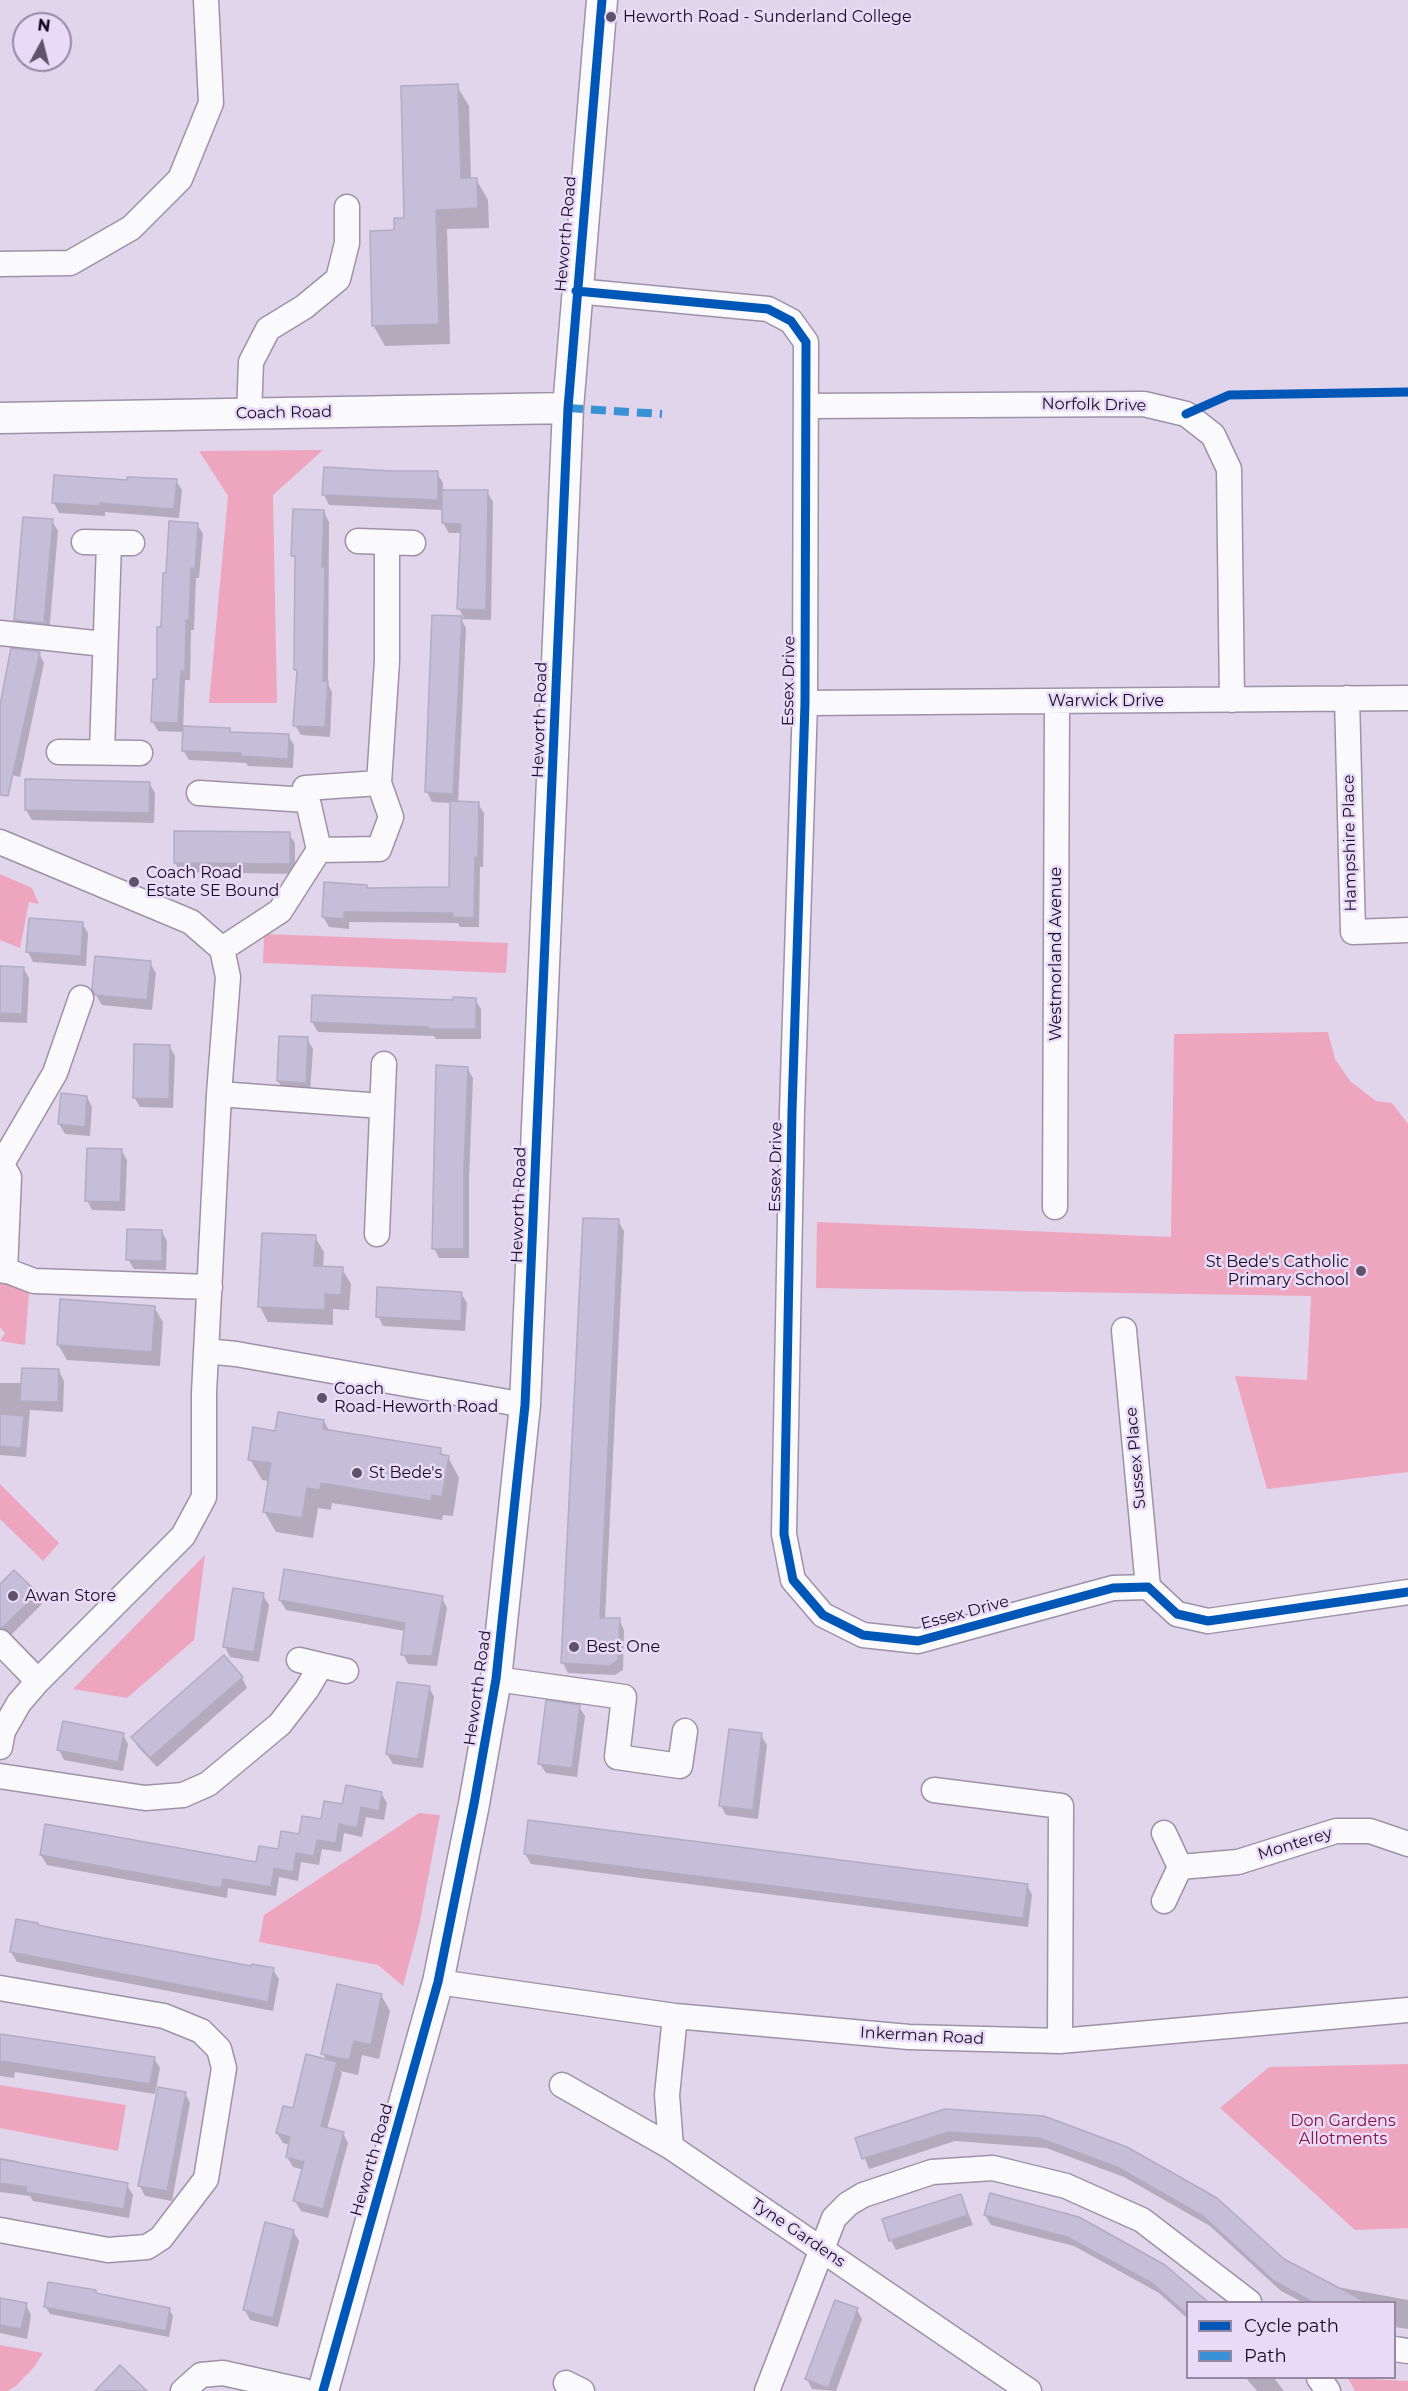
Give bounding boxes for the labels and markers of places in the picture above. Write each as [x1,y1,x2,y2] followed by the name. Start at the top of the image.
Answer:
[623,7,912,27] place label: Heworth Road - Sunderland College
[604,10,618,24] marker: Heworth Road - Sunderland College
[146,863,279,901] place label: Coach Road Estate SE Bound
[127,875,141,889] marker: Coach Road Estate SE Bound
[1206,1252,1349,1290] place label: St Bede's Catholic Primary School
[1354,1264,1368,1278] marker: St Bede's Catholic Primary School
[334,1379,498,1417] place label: Coach Road-Heworth Road
[315,1391,329,1405] marker: Coach Road-Heworth Road
[369,1463,442,1483] place label: St Bede's
[350,1466,364,1480] marker: St Bede's
[25,1586,116,1606] place label: Awan Store
[6,1589,20,1603] marker: Awan Store
[586,1637,660,1657] place label: Best One
[567,1640,581,1654] marker: Best One

